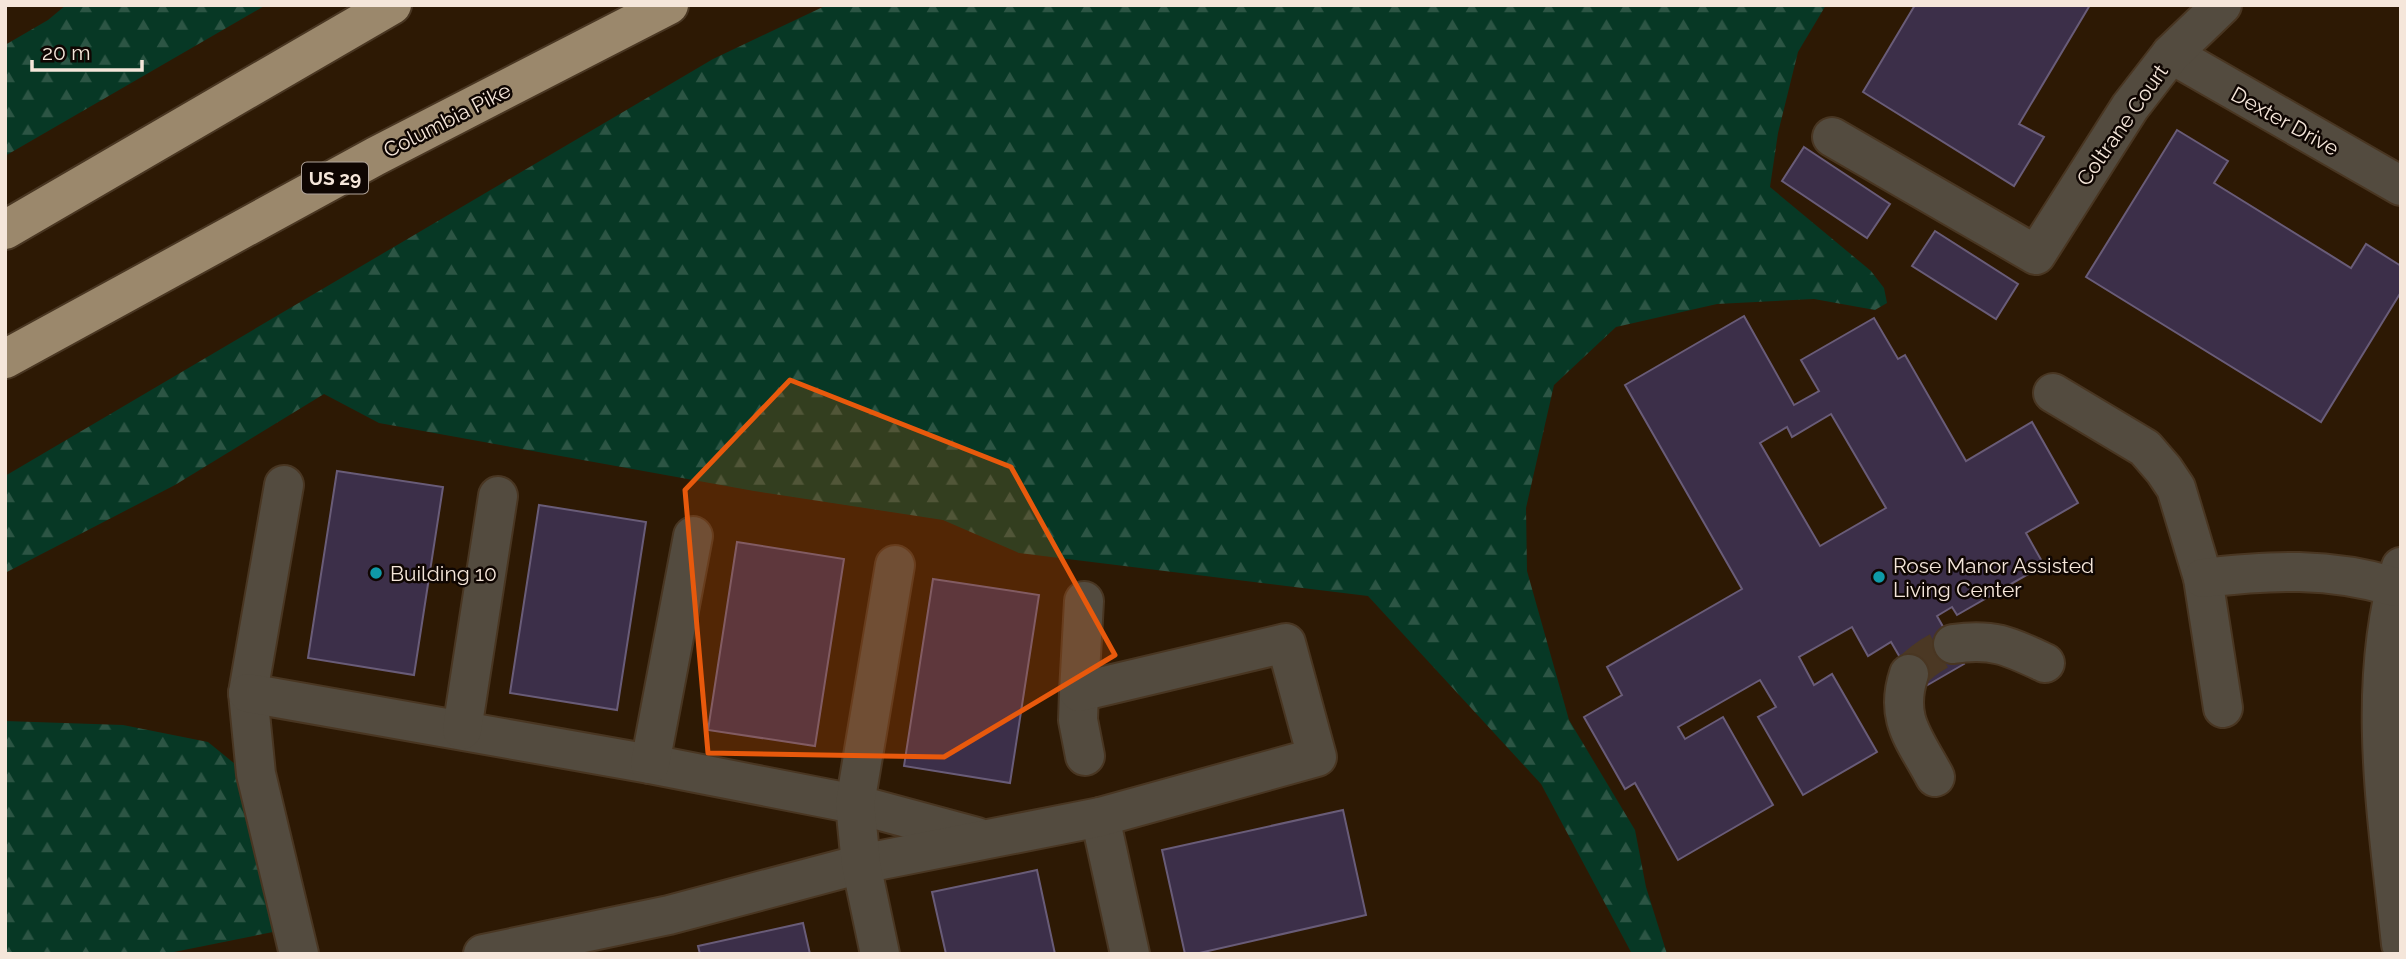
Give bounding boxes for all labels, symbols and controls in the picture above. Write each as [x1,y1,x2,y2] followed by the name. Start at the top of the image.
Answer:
[32,28,142,72] scale bar
[42,40,90,65] text: 20 m
[2071,60,2173,190] street label: Coltrane Court
[379,77,515,163] street label: Columbia Pike
[2227,81,2343,161] street label: Dexter Drive
[302,162,368,194] road number: US 29
[1893,553,2094,602] place label: Rose Manor Assisted Living Center
[390,561,497,586] place label: Building 10
[368,565,384,581] marker: Building 10
[1871,569,1887,585] marker: Rose Manor Assisted Living Center

